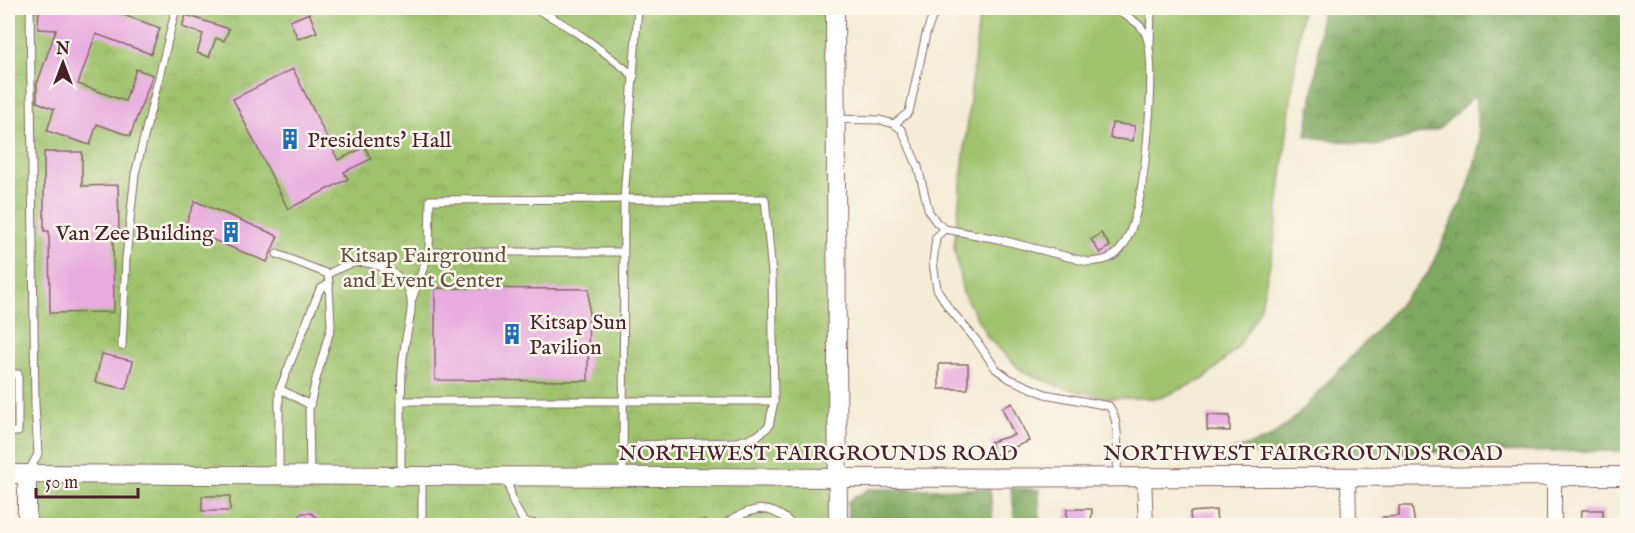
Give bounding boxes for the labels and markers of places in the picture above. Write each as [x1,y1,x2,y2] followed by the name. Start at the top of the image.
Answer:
[278,127,302,151] building icon: Presidents' Hall
[307,127,451,155] place label: Presidents' Hall
[54,220,215,248] place label: Van Zee Building
[219,220,243,244] building icon: Van Zee Building
[529,309,627,362] place label: Kitsap Sun Pavilion
[500,322,524,346] building icon: Kitsap Sun Pavilion

